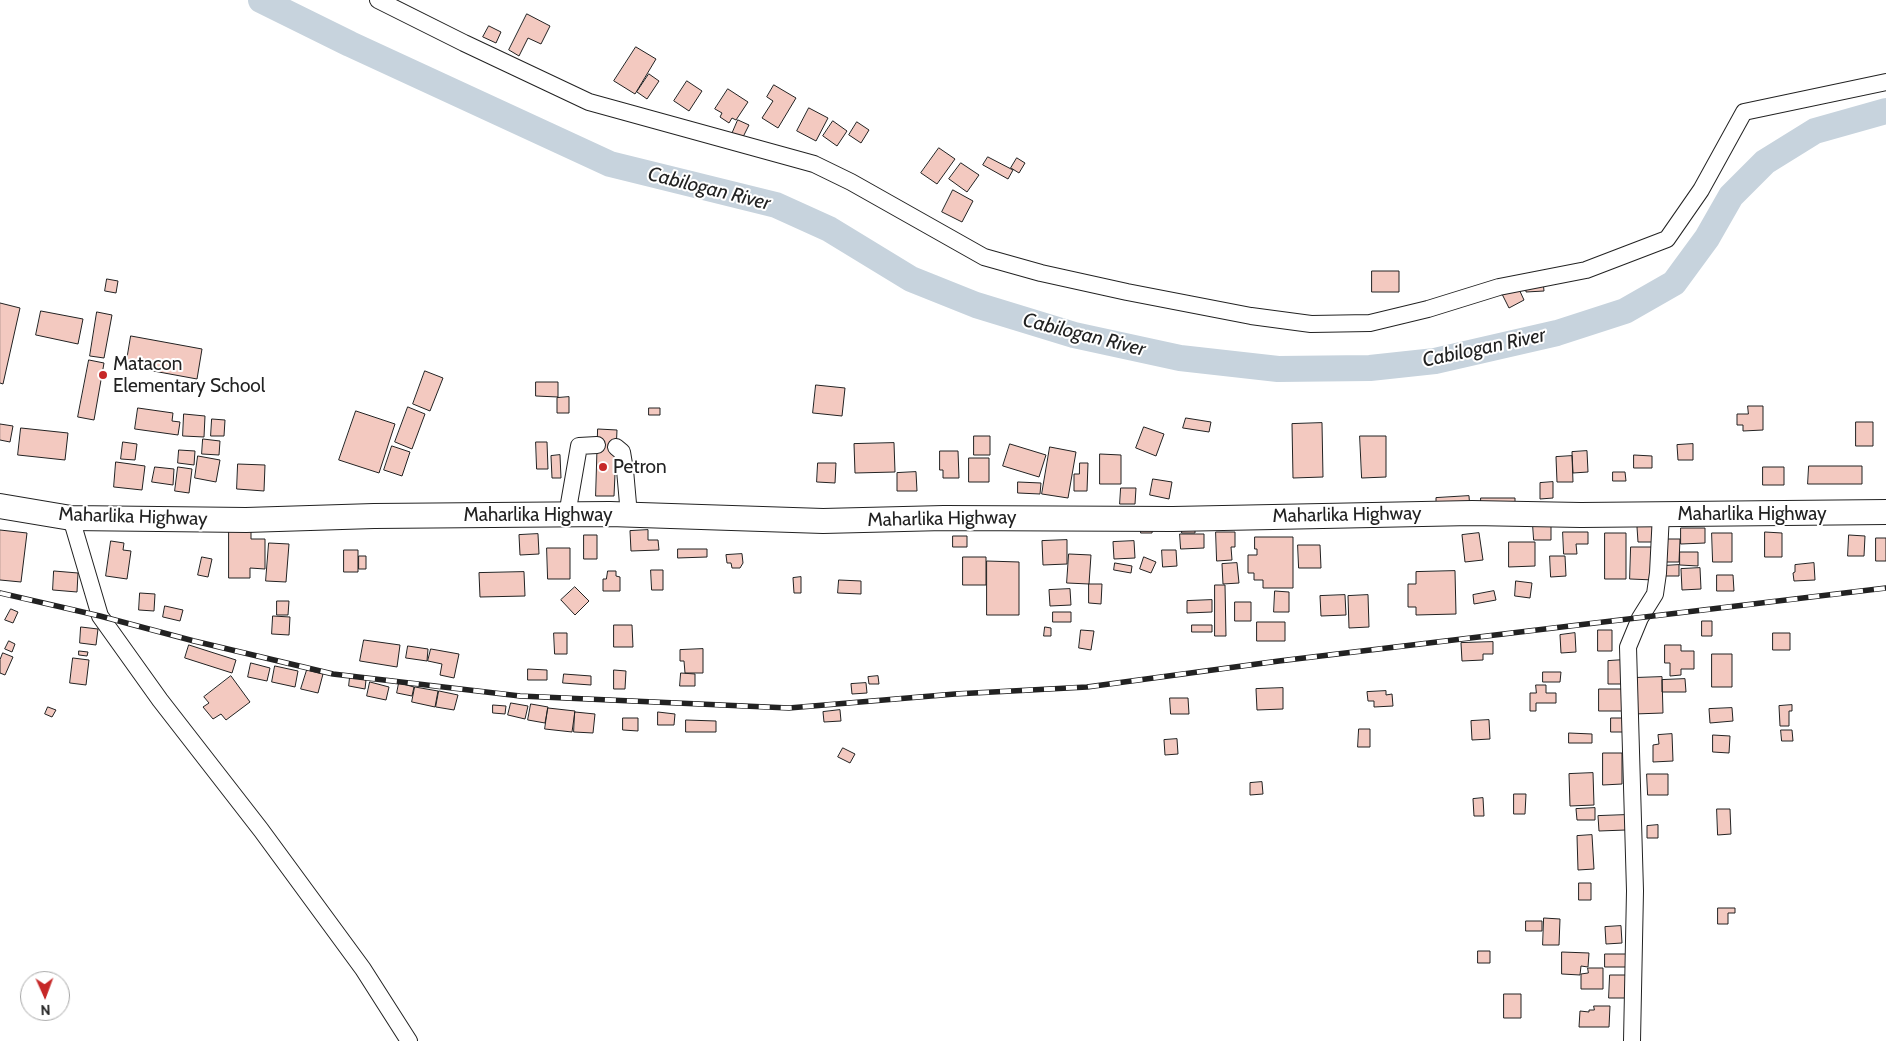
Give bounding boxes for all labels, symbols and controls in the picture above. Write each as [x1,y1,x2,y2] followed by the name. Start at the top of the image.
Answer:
[645,162,773,216] water label: Cabilogan River
[1020,308,1148,362] water label: Cabilogan River
[1420,323,1548,373] water label: Cabilogan River
[113,353,265,397] place label: Matacon Elementary School
[97,369,109,381] marker: Matacon Elementary School
[613,456,667,478] place label: Petron
[597,461,609,473] marker: Petron
[1272,502,1422,528] street label: Maharlika Highway
[58,503,208,531] street label: Maharlika Highway
[1677,503,1827,525] street label: Maharlika Highway
[463,504,613,526] street label: Maharlika Highway
[867,506,1017,532] street label: Maharlika Highway
[20,971,70,1021] north arrow
[40,1001,51,1019] text: N

